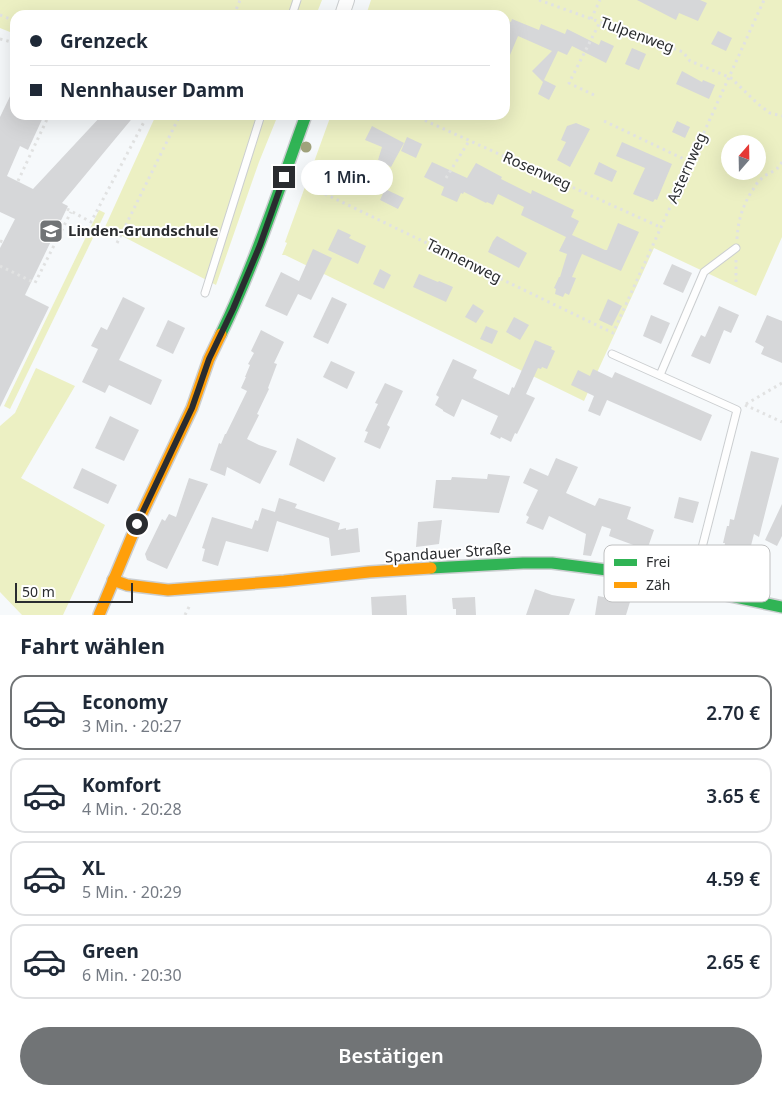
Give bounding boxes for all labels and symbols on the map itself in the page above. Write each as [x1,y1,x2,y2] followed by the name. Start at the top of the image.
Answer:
[598,11,677,57] street label: Tulpenweg
[662,129,711,206] street label: Asternweg
[721,135,766,180] north arrow
[500,146,575,194] street label: Rosenweg
[302,160,394,194] callout: 1 Min.
[273,166,295,188] route end
[38,218,64,244] school or university icon: Linden-Grundschule
[68,220,218,240] place label: Linden-Grundschule
[424,233,505,287] street label: Tannenweg
[126,513,148,535] route start
[384,538,512,566] street label: Spandauer Straße
[604,545,770,602] legend
[646,552,670,571] text: Frei
[646,575,671,594] text: Zäh
[15,580,132,603] scale bar

